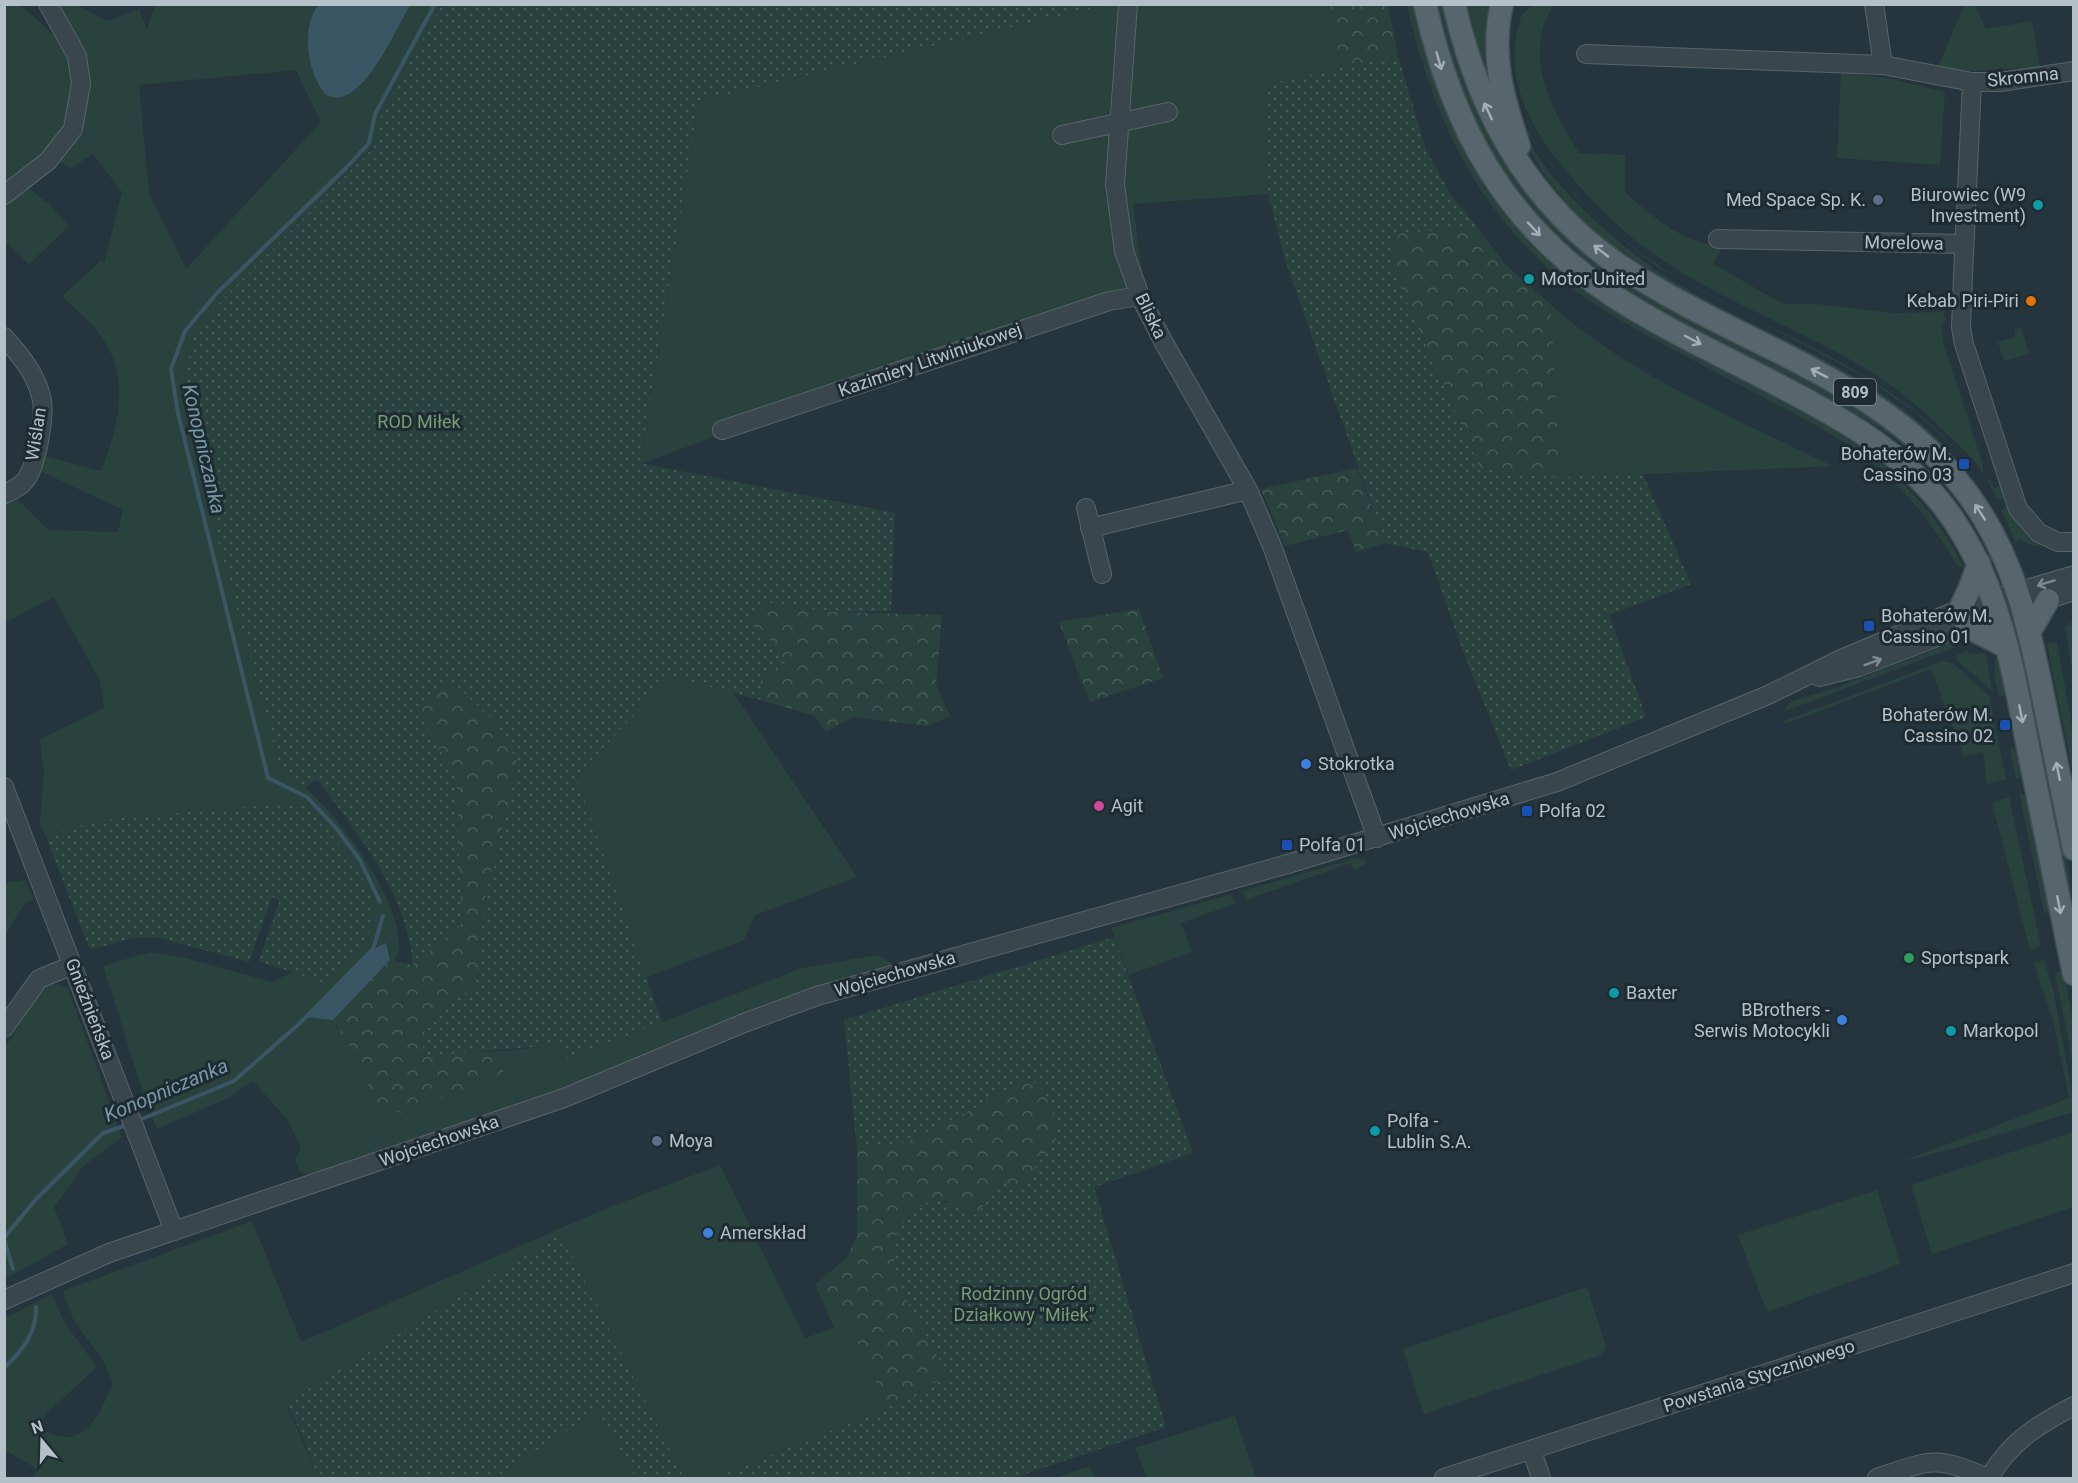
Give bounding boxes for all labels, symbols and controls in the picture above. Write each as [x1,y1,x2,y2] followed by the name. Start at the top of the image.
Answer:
[1434,51,1445,70] one-way arrow
[1986,62,2060,91] street label: Skromna
[1482,102,1494,120] one-way arrow
[1911,184,2026,227] place label: Biurowiec (W9 Investment)
[1726,189,1866,210] place label: Med Space Sp. K.
[1871,193,1885,207] marker: Med Space Sp. K.
[2031,198,2045,212] marker: Biurowiec (W9 Investment)
[1527,222,1541,237] one-way arrow
[1864,231,1944,254] street label: Morelowa
[1593,245,1609,258] one-way arrow
[1541,268,1645,289] place label: Motor United
[1522,272,1536,286] marker: Motor United
[1131,290,1171,342] street label: Bliska
[1907,290,2019,311] place label: Kebab Piri-Piri
[2024,294,2038,308] marker: Kebab Piri-Piri
[836,318,1024,401] street label: Kazimiery Litwiniukowej
[1684,335,1702,347] one-way arrow
[1811,367,1828,379] one-way arrow
[1834,379,1876,405] road number: 809
[177,382,231,516] water label: Konopniczanka
[21,406,50,462] street label: Wiślan
[377,411,462,432] park label: ROD Miłek
[1841,443,1952,485] place label: Bohaterów M. Cassino 03
[1957,457,1971,471] marker: Bohaterów M. Cassino 03
[1974,504,1986,521] one-way arrow
[2037,578,2056,589] one-way arrow
[1881,605,1992,647] place label: Bohaterów M. Cassino 01
[1862,619,1876,633] marker: Bohaterów M. Cassino 01
[1863,656,1882,667] one-way arrow
[2016,703,2027,723] one-way arrow
[1882,704,1993,746] place label: Bohaterów M. Cassino 02
[1998,718,2012,732] marker: Bohaterów M. Cassino 02
[1318,753,1395,774] place label: Stokrotka
[1299,757,1313,771] marker: Stokrotka
[2052,761,2063,781] one-way arrow
[1386,787,1512,844] street label: Wojciechowska
[1111,795,1143,816] place label: Agit
[1092,799,1106,813] marker: Agit
[1539,800,1606,821] place label: Polfa 02
[1520,804,1534,818] marker: Polfa 02
[1299,834,1366,855] place label: Polfa 01
[1280,838,1294,852] marker: Polfa 01
[2054,895,2065,914] one-way arrow
[832,946,958,1001] street label: Wojciechowska
[1921,947,2010,968] place label: Sportspark
[1902,951,1916,965] marker: Sportspark
[61,955,119,1063] street label: Gnieźnieńska
[1626,982,1677,1003] place label: Baxter
[1607,986,1621,1000] marker: Baxter
[1694,999,1830,1041] place label: BBrothers - Serwis Motocykli
[1835,1013,1849,1027] marker: BBrothers - Serwis Motocykli
[1963,1020,2039,1041] place label: Markopol
[1944,1024,1958,1038] marker: Markopol
[100,1053,232,1127] water label: Konopniczanka
[376,1110,501,1171] street label: Wojciechowska
[1387,1110,1471,1152] place label: Polfa - Lublin S.A.
[1368,1124,1382,1138] marker: Polfa - Lublin S.A.
[669,1130,713,1151] place label: Moya
[650,1134,664,1148] marker: Moya
[720,1222,806,1243] place label: Amerskład
[701,1226,715,1240] marker: Amerskład
[954,1283,1094,1325] park label: Rodzinny Ogród Działkowy "Miłek"
[1661,1335,1857,1416] street label: Powstania Styczniowego
[12,1411,72,1471] north arrow
[29,1416,46,1438] text: N

